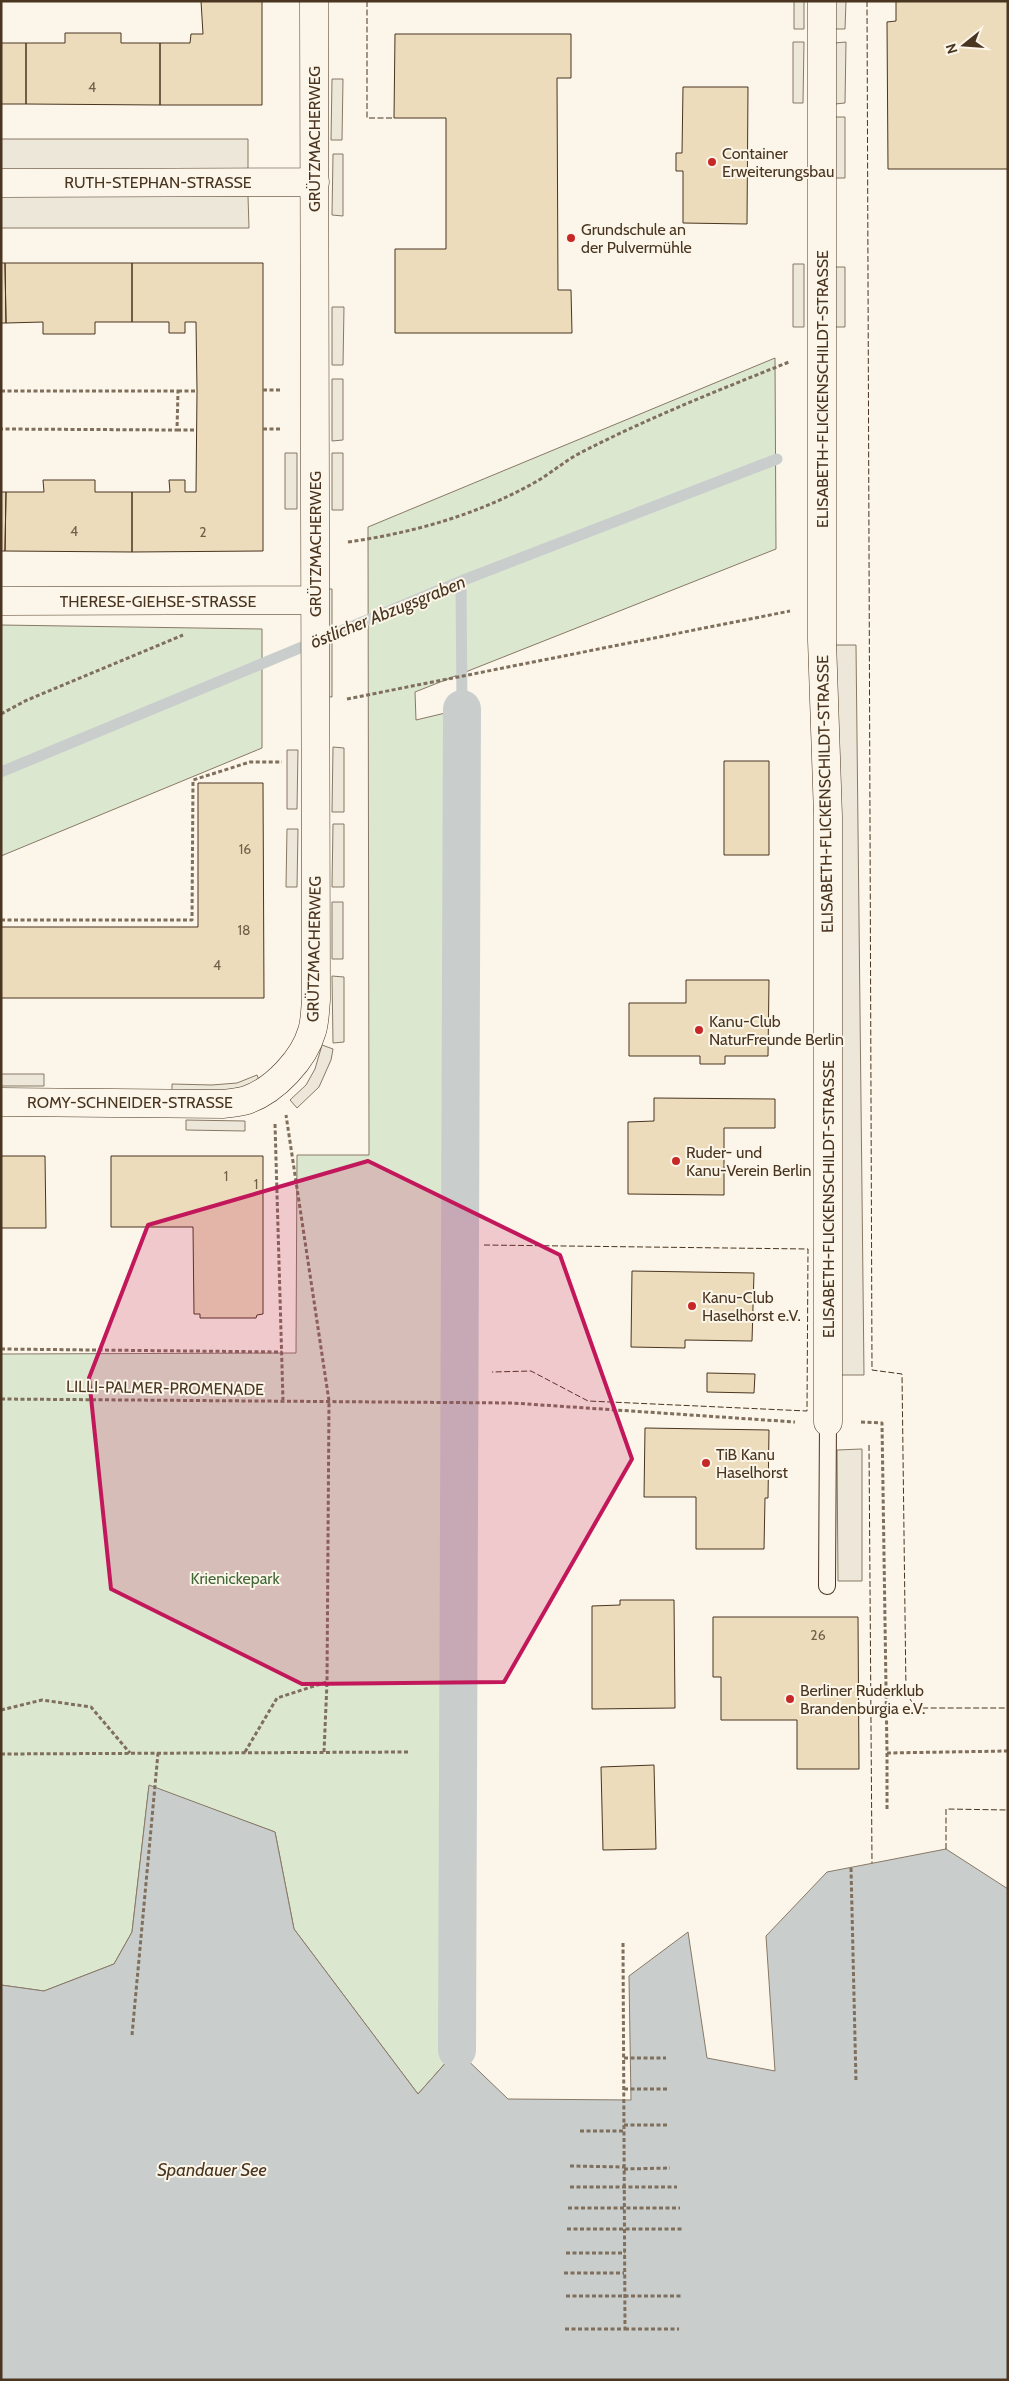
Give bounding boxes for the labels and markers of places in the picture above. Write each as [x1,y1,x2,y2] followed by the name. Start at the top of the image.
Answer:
[722,144,834,181] place label: Container Erweiterungsbau
[706,156,718,168] marker: Container Erweiterungsbau
[581,220,692,257] place label: Grundschule an der Pulvermühle
[565,232,577,244] marker: Grundschule an der Pulvermühle
[709,1012,844,1049] place label: Kanu-Club NaturFreunde Berlin
[693,1024,705,1036] marker: Kanu-Club NaturFreunde Berlin
[686,1143,811,1180] place label: Ruder- und Kanu-Verein Berlin
[670,1155,682,1167] marker: Ruder- und Kanu-Verein Berlin
[702,1288,801,1325] place label: Kanu-Club Haselhorst e.V.
[686,1300,698,1312] marker: Kanu-Club Haselhorst e.V.
[716,1445,789,1482] place label: TiB Kanu Haselhorst
[700,1457,712,1469] marker: TiB Kanu Haselhorst
[800,1681,925,1718] place label: Berliner Ruderklub Brandenburgia e.V.
[784,1693,796,1705] marker: Berliner Ruderklub Brandenburgia e.V.

